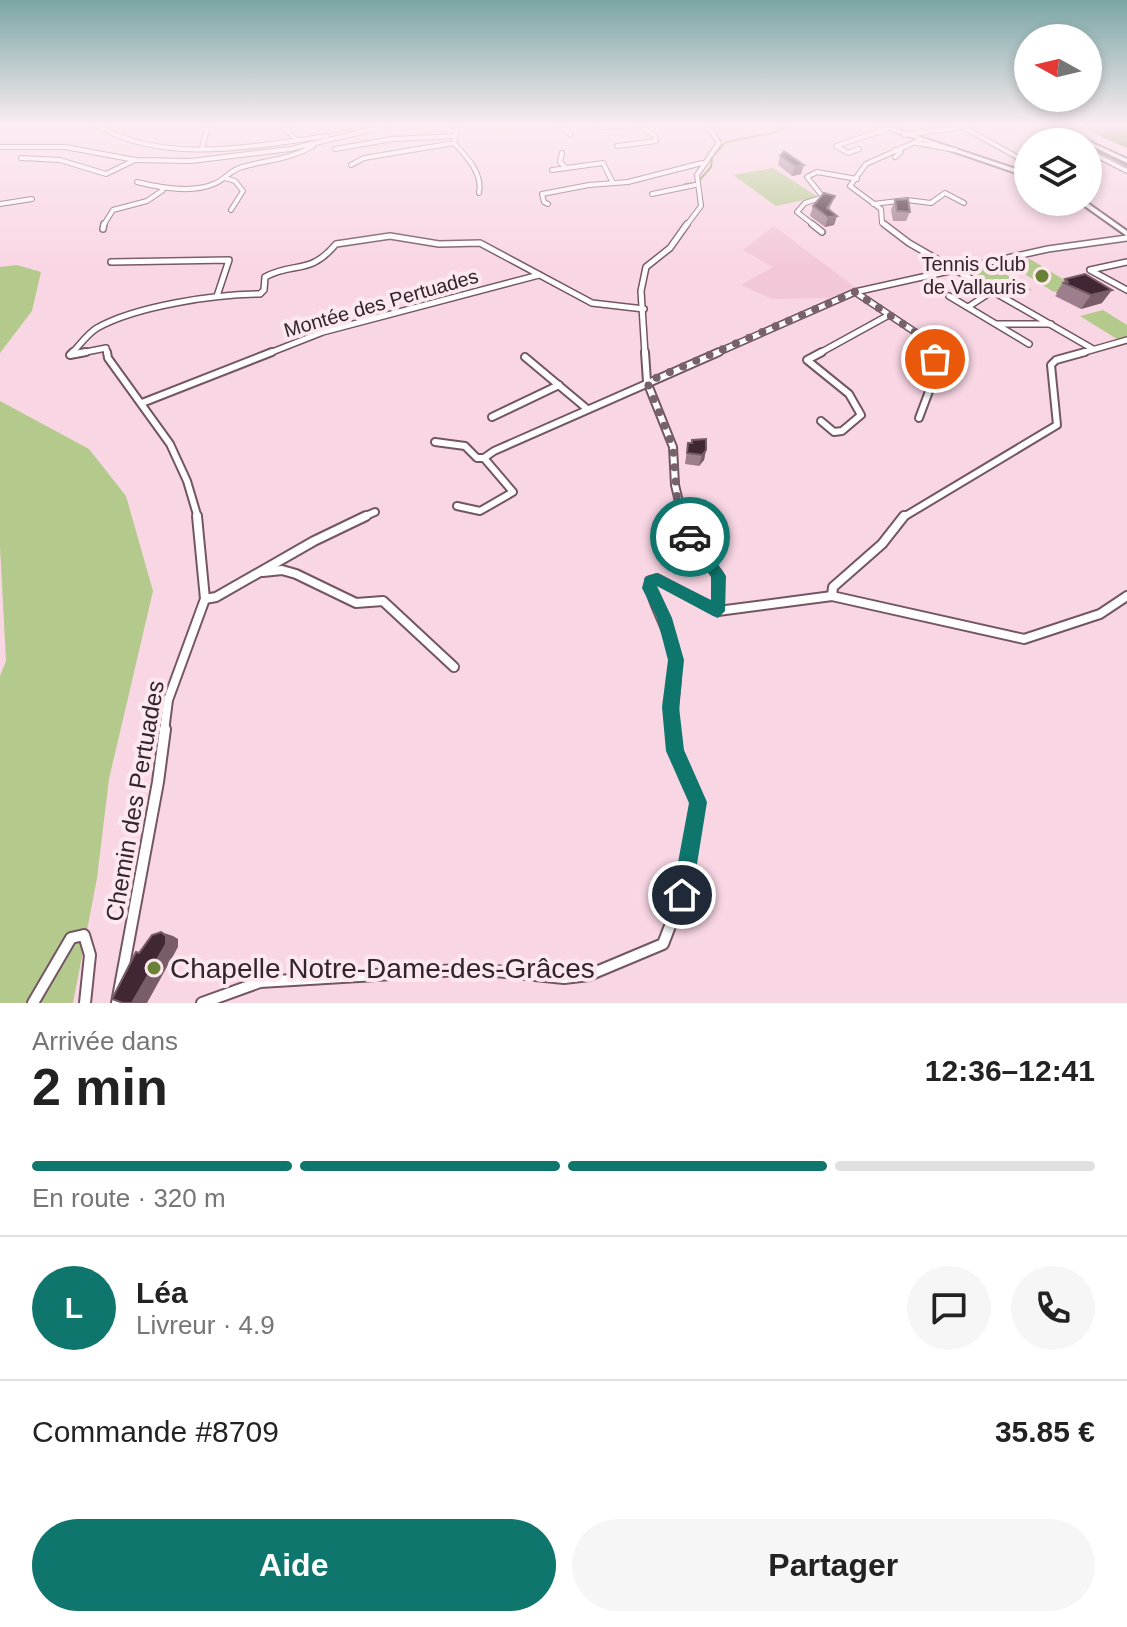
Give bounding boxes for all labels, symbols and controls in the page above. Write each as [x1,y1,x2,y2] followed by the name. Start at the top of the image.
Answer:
[1014,24,1102,112] north arrow
[1014,24,1102,216] map controls
[1014,128,1102,216] button: layers
[921,253,1026,298] place label: Tennis Club de Vallauris
[281,265,481,341] street label: Montée des Pertuades
[1033,267,1051,285] marker: Tennis Club de Vallauris
[901,325,969,393] pin
[913,337,957,381] icon: bag
[650,497,730,577] courier
[668,515,712,559] icon: car
[100,678,169,923] street label: Chemin des Pertuades
[648,861,716,929] pin
[660,873,704,917] icon: home
[170,953,595,984] place label: Chapelle Notre-Dame-des-Grâces
[145,959,163,977] marker: Chapelle Notre-Dame-des-Grâces
[32,1026,178,1056] text: Arrivée dans
[925,1054,1095,1087] text: 12:36–12:41
[32,1058,168,1116] text: 2 min
[32,1183,226,1213] text: En route · 320 m
[907,1266,991,1350] button: chat
[1011,1266,1095,1350] button: phone
[136,1276,188,1309] text: Léa
[65,1291,83,1324] text: L
[136,1310,275,1340] text: Livreur · 4.9
[32,1415,279,1448] text: Commande #8709
[995,1415,1095,1448] text: 35.85 €
[32,1519,556,1611] button: Aide
[572,1519,1095,1611] button: Partager

